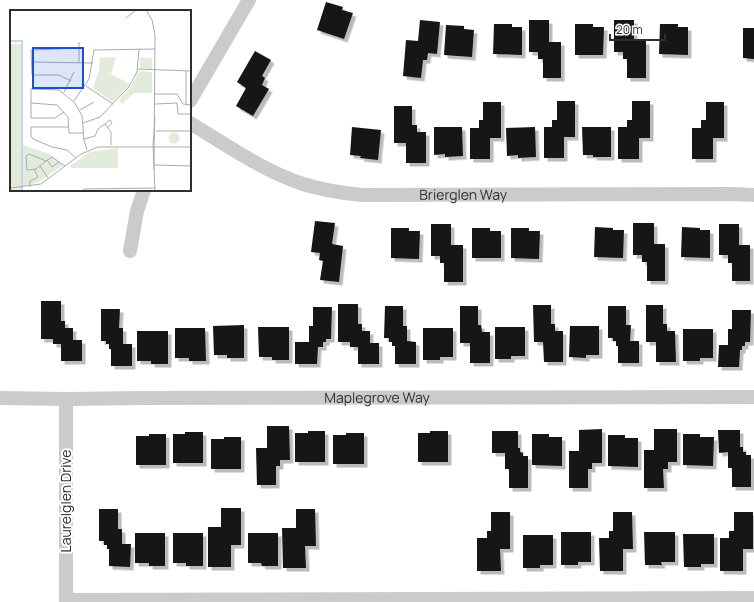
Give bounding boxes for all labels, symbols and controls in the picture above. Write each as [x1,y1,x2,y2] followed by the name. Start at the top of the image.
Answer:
[10,10,191,191] inset map
[610,16,665,42] scale bar
[616,21,643,38] text: 20 m
[419,185,508,204] street label: Brierglen Way
[324,388,430,407] street label: Maplegrove Way
[56,450,75,552] street label: Laurelglen Drive

